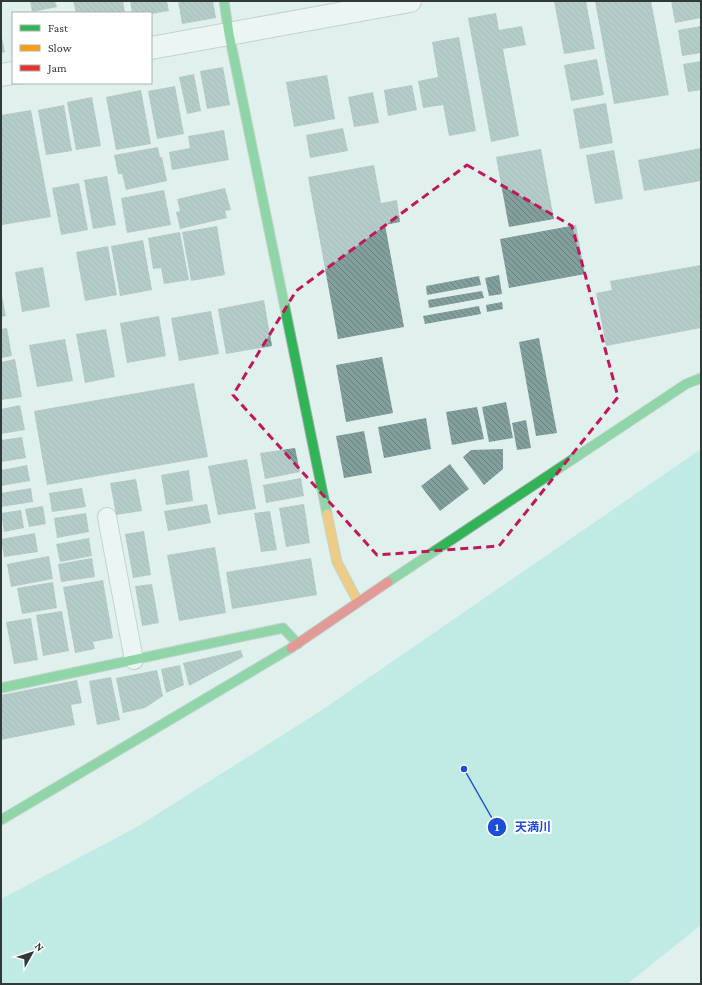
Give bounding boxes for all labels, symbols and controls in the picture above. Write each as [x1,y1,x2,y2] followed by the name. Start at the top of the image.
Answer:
[12,12,152,84] legend
[48,21,69,35] text: Fast
[48,41,72,55] text: Slow
[47,61,67,75] text: Jam
[487,815,559,839] callout: 天満川
[495,820,500,834] text: 1
[515,820,551,834] text: 天満川
[12,933,52,973] north arrow
[33,940,47,954] text: N

